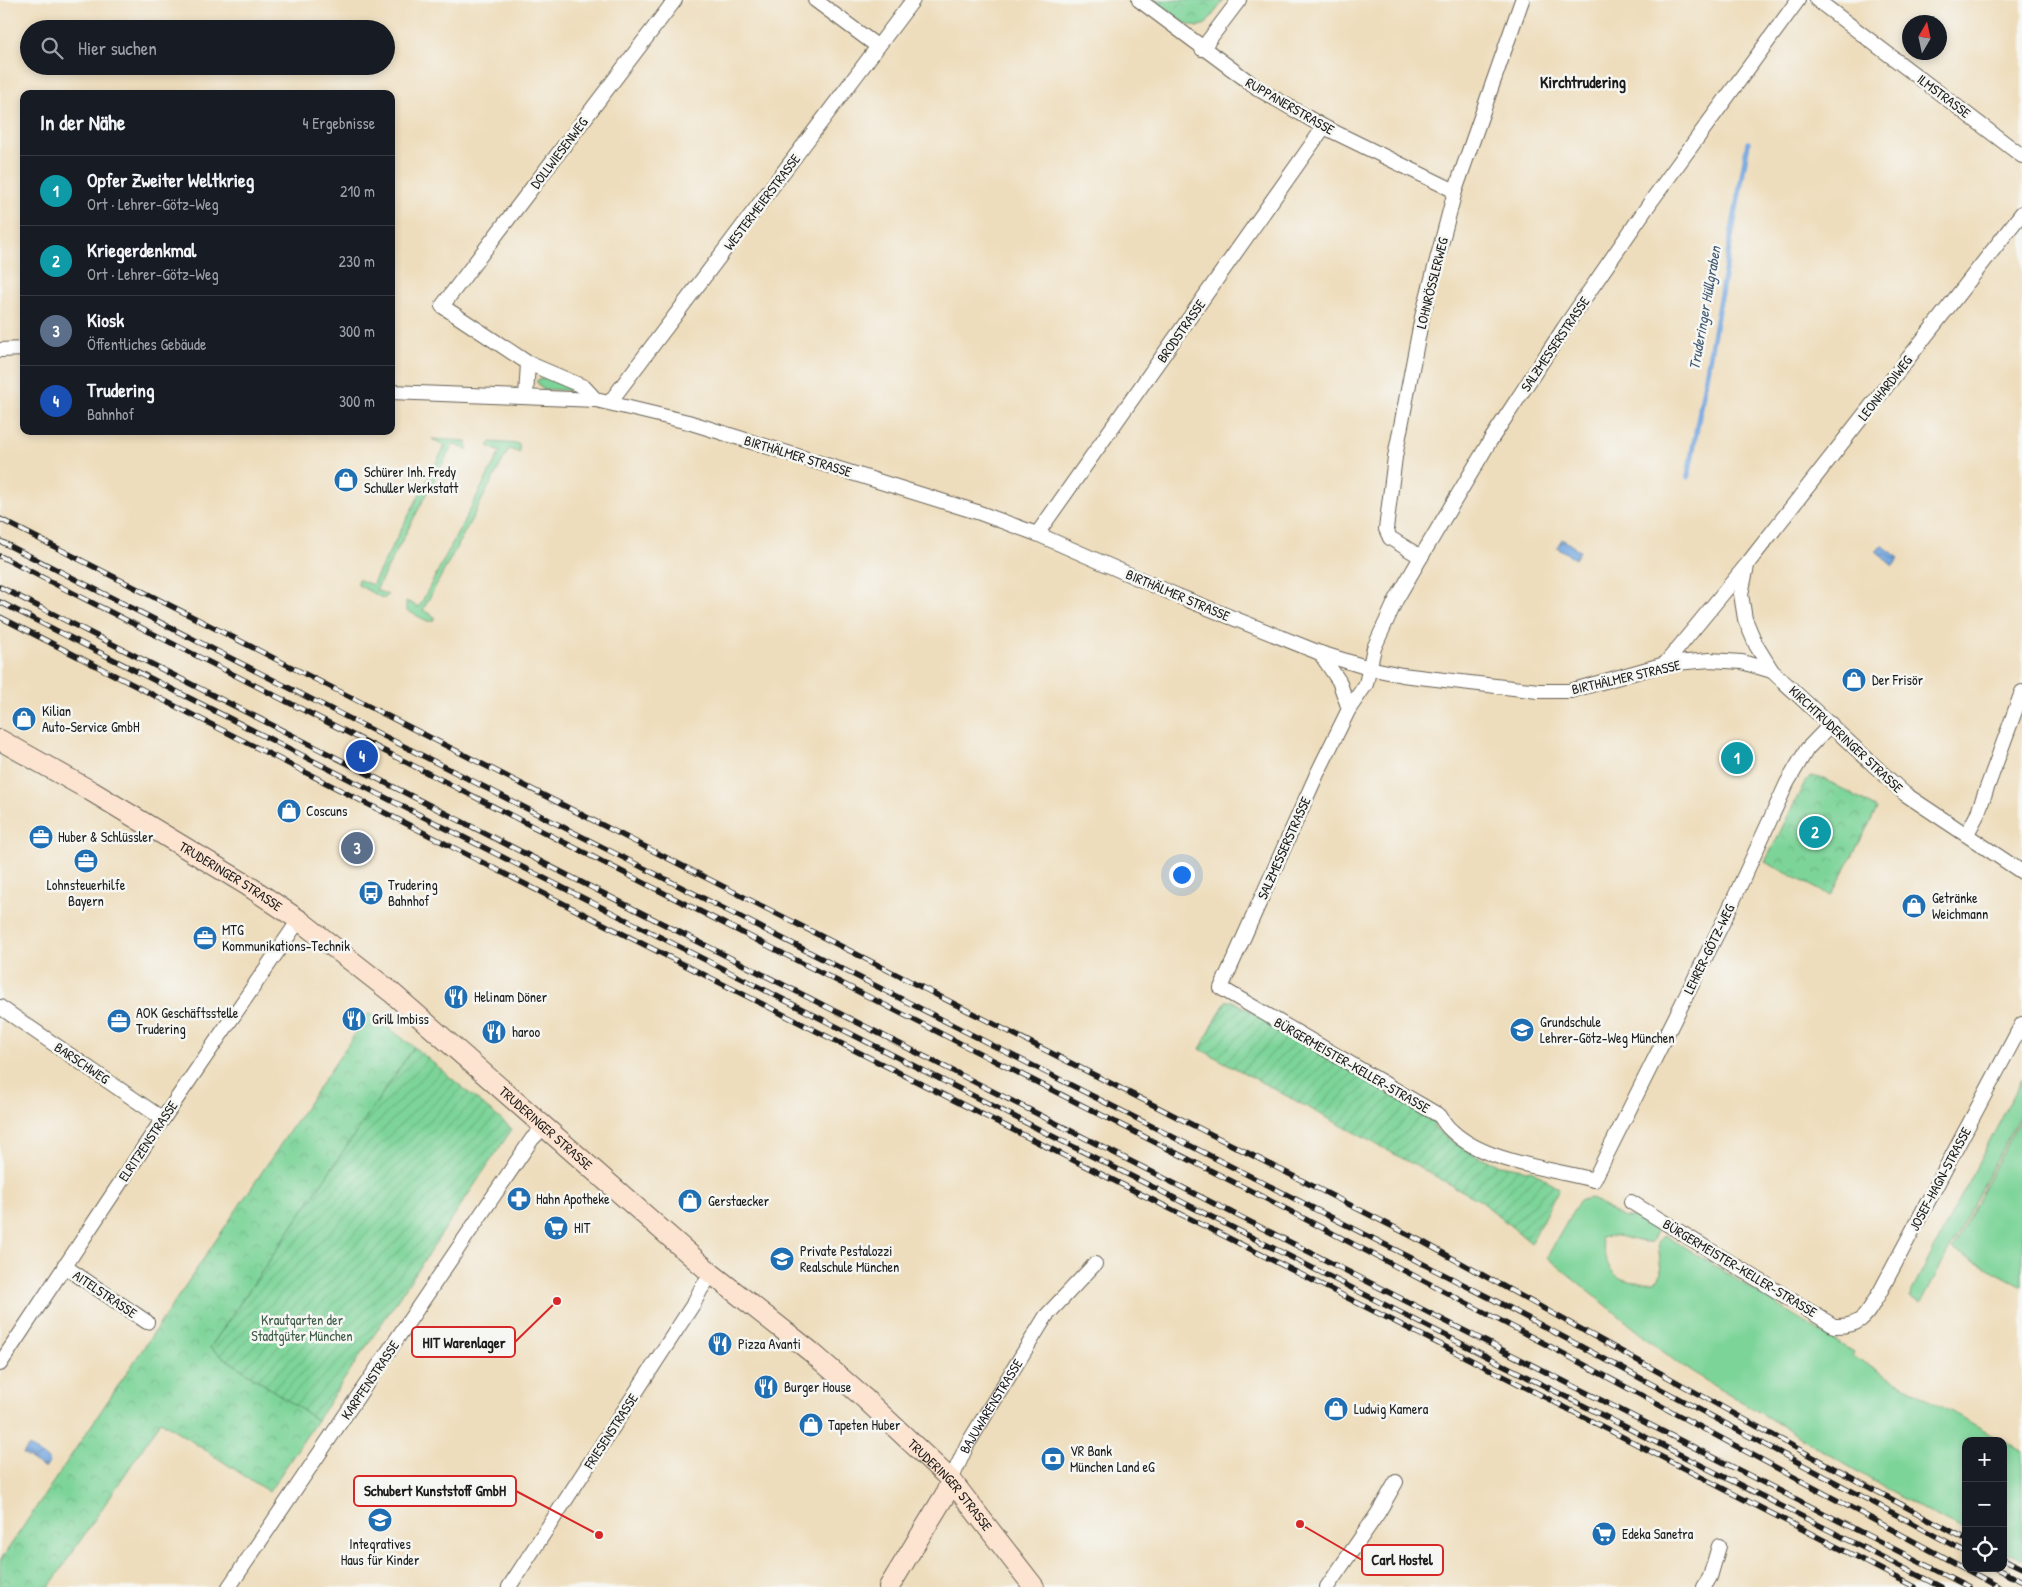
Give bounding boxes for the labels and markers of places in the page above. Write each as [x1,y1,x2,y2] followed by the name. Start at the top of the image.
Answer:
[364,462,458,497] place label: Schürer Inh. Fredy Schuller Werkstatt
[333,467,359,493] shop icon: Schürer Inh. Fredy Schuller Werkstatt
[1841,667,1867,693] shop icon: Der Frisör
[1872,670,1924,689] place label: Der Frisör
[42,701,140,736] place label: Kilian Auto-Service GmbH
[11,706,37,732] shop icon: Kilian Auto-Service GmbH
[346,737,378,775] pin: 4
[1721,739,1753,777] pin: 1
[276,798,302,824] shop icon: Coscuns
[306,801,347,820] place label: Coscuns
[1799,813,1831,851] pin: 2
[28,824,54,850] office icon: Huber & Schlüssler
[58,827,154,846] place label: Huber & Schlüssler
[341,829,373,867] pin: 3
[73,848,99,874] office icon: Lohnsteuerhilfe Bayern
[47,875,126,911] place label: Lohnsteuerhilfe Bayern
[388,875,438,910] place label: Trudering Bahnhof
[358,880,384,906] bus stop icon: Trudering Bahnhof
[1932,888,1988,923] place label: Getränke Weichmann
[1901,893,1927,919] shop icon: Getränke Weichmann
[222,920,350,955] place label: MTG Kommunikations-Technik
[192,925,218,951] office icon: MTG Kommunikations-Technik
[443,984,469,1010] restaurant icon: Helinam Döner
[474,987,548,1006] place label: Helinam Döner
[136,1003,239,1039] place label: AOK Geschäftsstelle Trudering
[341,1006,367,1032] restaurant icon: Grill Imbiss
[106,1008,132,1034] office icon: AOK Geschäftsstelle Trudering
[372,1009,429,1028] place label: Grill Imbiss
[1540,1012,1675,1048] place label: Grundschule Lehrer-Götz-Weg München
[1509,1017,1535,1043] school or university icon: Grundschule Lehrer-Götz-Weg München
[481,1019,507,1045] restaurant icon: haroo
[512,1022,540,1041] place label: haroo
[506,1186,532,1212] pharmacy icon: Hahn Apotheke
[677,1188,703,1214] shop icon: Gerstaecker
[536,1189,610,1209] place label: Hahn Apotheke
[708,1191,770,1210] place label: Gerstaecker
[543,1215,569,1241] supermarket icon: HIT
[574,1218,591,1237] place label: HIT
[800,1241,899,1276] place label: Private Pestalozzi Realschule München
[769,1246,795,1272] school or university icon: Private Pestalozzi Realschule München
[412,1327,515,1357] callout: HIT Warenlager
[707,1331,733,1357] restaurant icon: Pizza Avanti
[738,1334,801,1353] place label: Pizza Avanti
[753,1374,779,1400] restaurant icon: Burger House
[784,1377,852,1397] place label: Burger House
[1323,1396,1349,1422] shop icon: Ludwig Kamera
[1354,1399,1429,1419] place label: Ludwig Kamera
[798,1412,824,1438] shop icon: Tapeten Huber
[828,1415,901,1435] place label: Tapeten Huber
[1070,1441,1155,1476] place label: VR Bank München Land eG
[1040,1446,1066,1472] bank icon: VR Bank München Land eG
[354,1476,516,1506] callout: Schubert Kunststoff GmbH
[367,1507,393,1533] school or university icon: Integratives Haus für Kinder
[1591,1521,1617,1547] supermarket icon: Edeka Sanetra
[1622,1524,1694,1543] place label: Edeka Sanetra
[341,1534,420,1569] place label: Integratives Haus für Kinder
[1362,1545,1443,1575] callout: Carl Hostel

